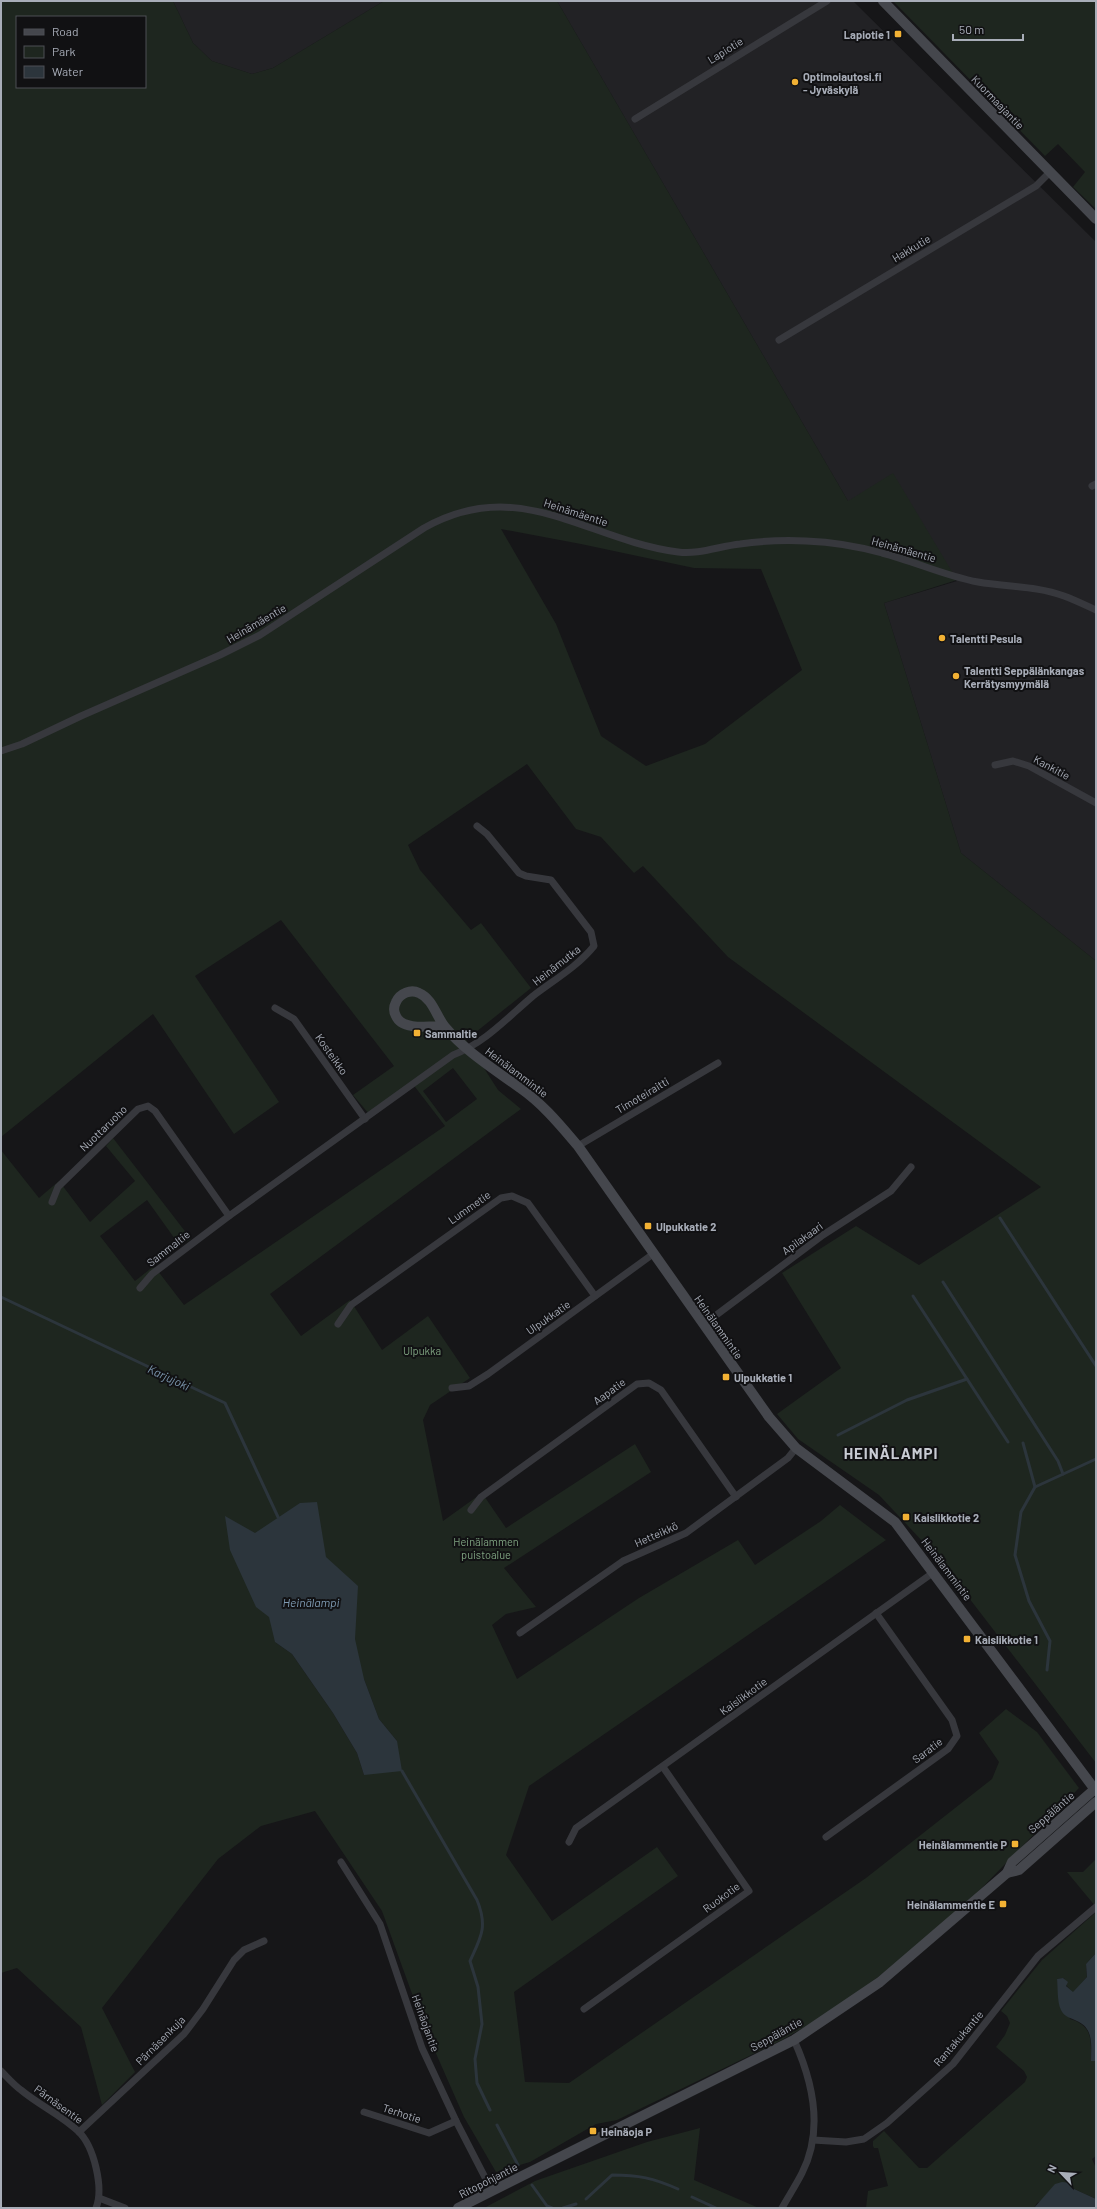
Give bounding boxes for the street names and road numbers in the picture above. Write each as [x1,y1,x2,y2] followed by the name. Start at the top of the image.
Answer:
[705,34,745,66] street label: Lapiotie
[969,72,1027,132] street label: Kuormaajantie
[889,231,933,264] street label: Hakkutie
[542,496,610,528] street label: Heinämäentie
[870,534,938,564] street label: Heinämäentie
[224,601,288,645] street label: Heinämäentie
[1032,752,1072,782] street label: Kankitie
[529,942,583,988] street label: Heinämutka
[313,1031,351,1077] street label: Kosteikko
[483,1044,551,1100] street label: Heinälammintie
[613,1074,671,1116] street label: Timoteiraitti
[77,1102,129,1154] street label: Nuottaruoho
[445,1188,493,1226] street label: Lummetie
[779,1219,825,1257] street label: Apilakaari
[144,1227,192,1269] street label: Sammaltie
[692,1292,746,1362] street label: Heinälammintie
[523,1297,573,1337] street label: Ulpukkatie
[590,1375,628,1407] street label: Aapatie
[632,1519,680,1549] street label: Hetteikkö
[919,1535,975,1603] street label: Heinälammintie
[717,1674,769,1717] street label: Kaislikkotie
[909,1734,945,1766] street label: Saratie
[1025,1788,1077,1836] street label: Seppäläntie
[700,1879,742,1915] street label: Ruokotie
[410,1992,442,2054] street label: Heinäojantie
[930,2008,986,2068] street label: Rantakukantie
[133,2013,187,2067] street label: Pärnäsenkuja
[748,2014,804,2053] street label: Seppäläntie
[32,2082,86,2126] street label: Pärnäsentie
[381,2101,423,2125] street label: Terhotie
[456,2160,520,2200] street label: Ritopohjantie

